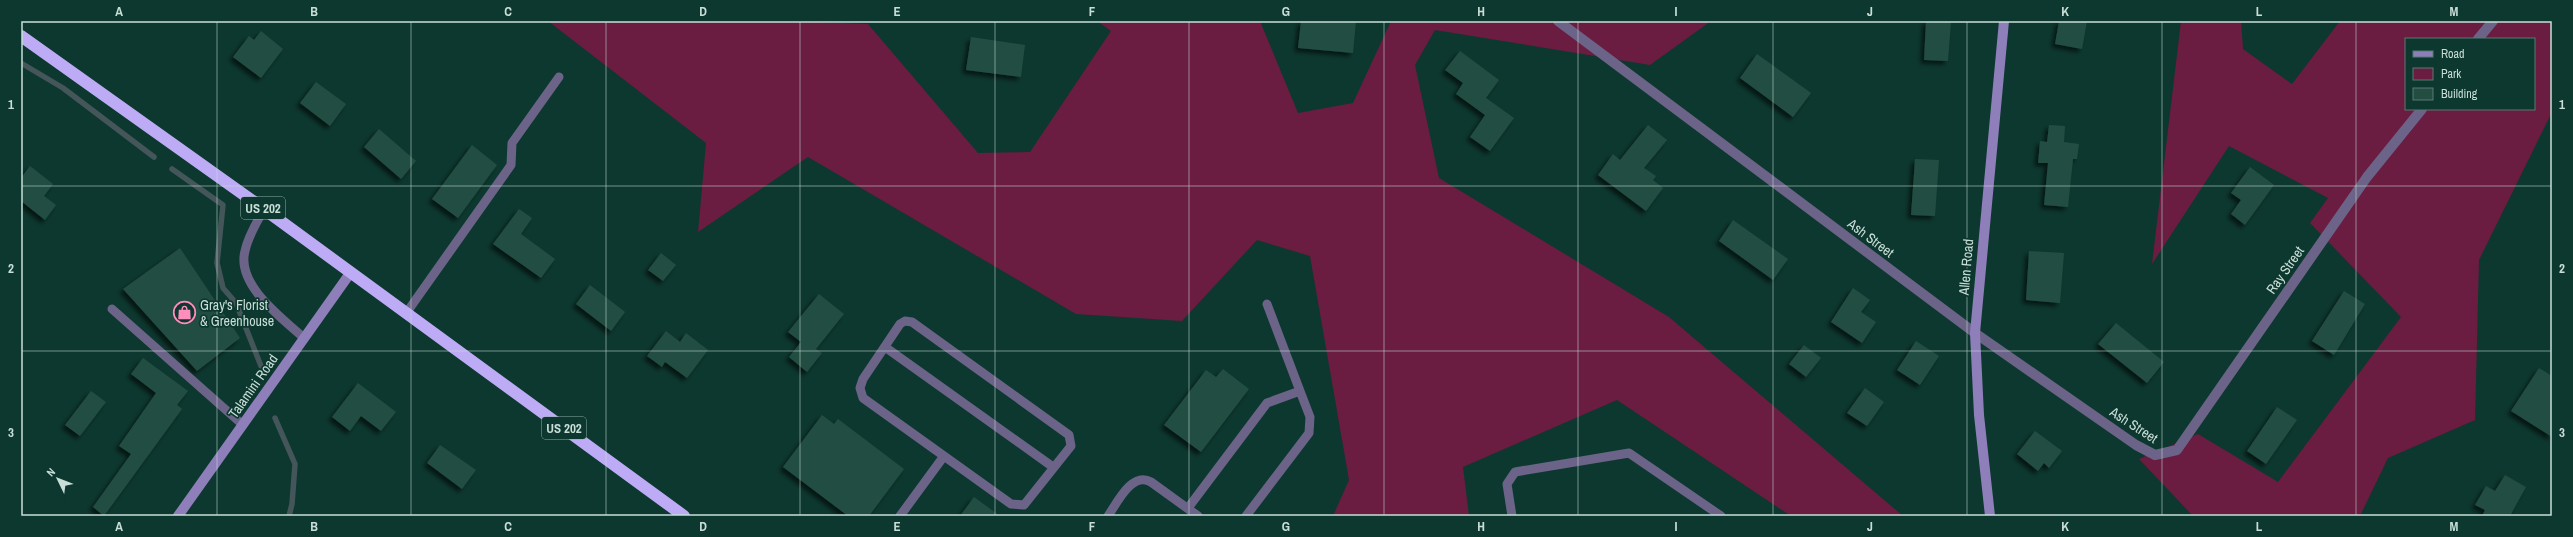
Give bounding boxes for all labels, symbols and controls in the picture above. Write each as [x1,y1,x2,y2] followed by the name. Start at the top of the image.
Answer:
[115,3,123,20] text: A
[310,3,318,20] text: B
[504,3,512,20] text: C
[699,3,707,20] text: D
[893,3,901,20] text: E
[1089,3,1096,20] text: F
[1282,3,1290,20] text: G
[1477,3,1485,20] text: H
[1675,3,1678,20] text: I
[1867,3,1873,20] text: J
[2061,3,2069,20] text: K
[2256,3,2263,20] text: L
[2450,3,2459,20] text: M
[2405,38,2535,110] legend
[2441,46,2465,62] text: Road
[2441,66,2461,82] text: Park
[2441,86,2478,102] text: Building
[8,96,14,113] text: 1
[2559,96,2565,113] text: 1
[241,197,285,219] road number: US 202
[1843,214,1898,261] street label: Ash Street
[1954,238,1977,297] street label: Allen Road
[2262,243,2308,297] street label: Ray Street
[8,260,14,277] text: 2
[2559,260,2565,277] text: 2
[200,296,274,330] place label: Gray's Florist & Greenhouse
[171,300,197,326] shop icon: Gray's Florist & Greenhouse
[224,350,282,422] street label: Talamini Road
[2106,402,2161,447] street label: Ash Street
[542,417,586,439] road number: US 202
[8,424,14,441] text: 3
[2559,424,2565,441] text: 3
[38,459,78,499] north arrow
[43,465,58,479] text: N
[115,518,123,535] text: A
[310,518,318,535] text: B
[504,518,512,535] text: C
[699,518,707,535] text: D
[893,518,901,535] text: E
[1089,518,1096,535] text: F
[1282,518,1290,535] text: G
[1477,518,1485,535] text: H
[1675,518,1678,535] text: I
[1867,518,1873,535] text: J
[2061,518,2069,535] text: K
[2256,518,2263,535] text: L
[2450,518,2459,535] text: M

